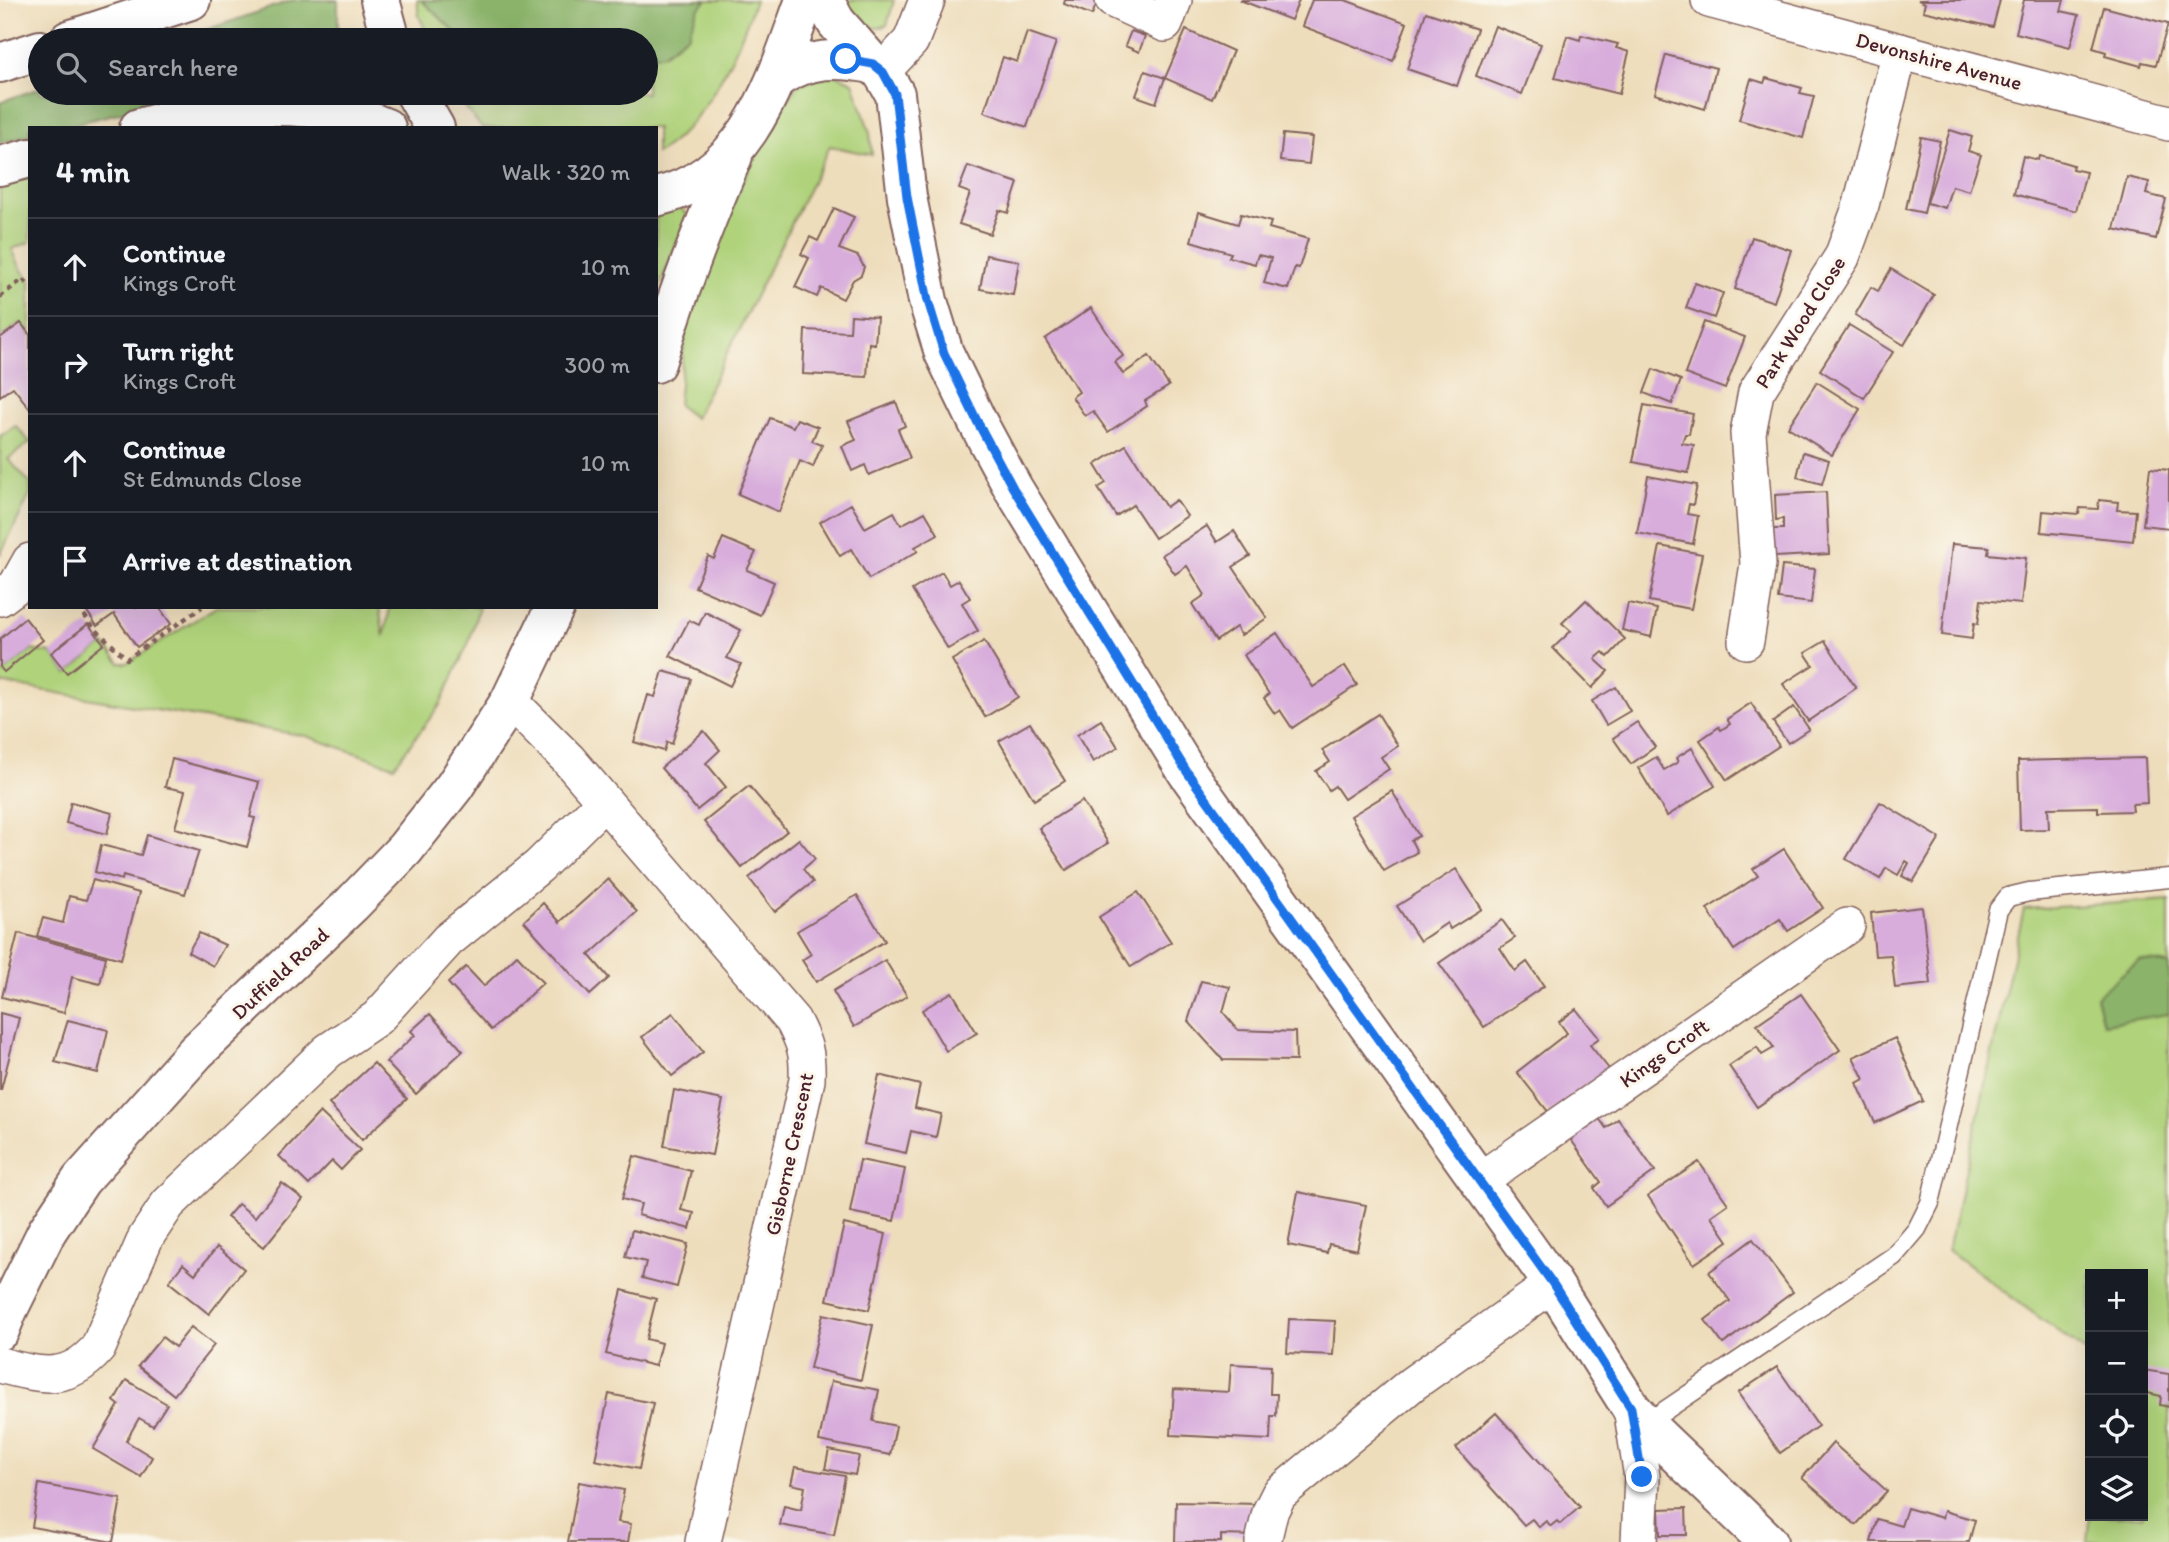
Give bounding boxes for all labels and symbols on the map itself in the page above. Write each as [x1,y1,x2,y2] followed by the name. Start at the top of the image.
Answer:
[1853,27,2025,95] street label: Devonshire Avenue
[830,43,861,74] route start
[1749,251,1851,393] street label: Park Wood Close
[226,921,334,1024] street label: Duffield Road
[1614,1013,1714,1093] street label: Kings Croft
[760,1070,818,1238] street label: Gisborne Crescent
[1626,1461,1657,1492] route end

